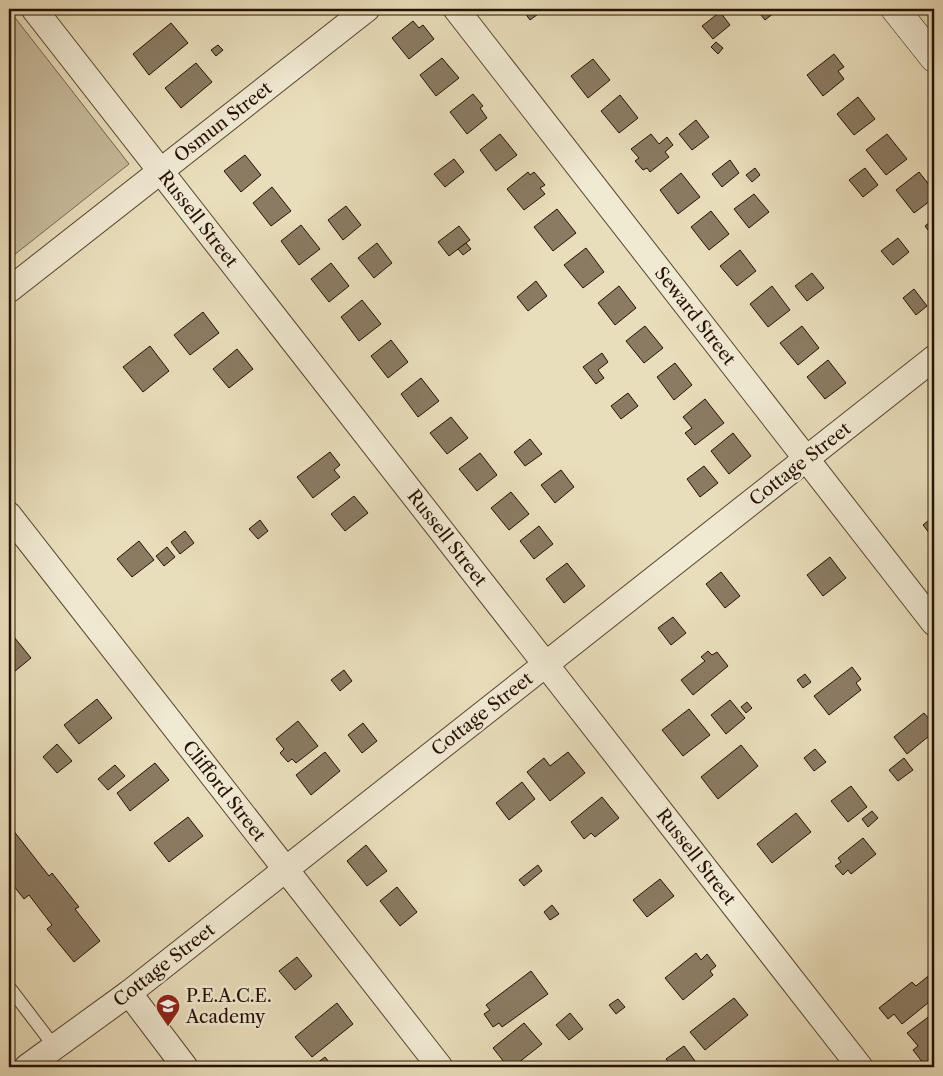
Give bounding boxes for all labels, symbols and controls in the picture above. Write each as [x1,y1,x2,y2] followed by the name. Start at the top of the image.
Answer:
[170,77,277,167] street label: Osmun Street
[153,166,243,272] street label: Russell Street
[650,263,741,370] street label: Seward Street
[745,417,856,510] street label: Cottage Street
[402,485,492,591] street label: Russell Street
[427,667,538,760] street label: Cottage Street
[178,736,271,846] street label: Clifford Street
[651,804,741,910] street label: Russell Street
[109,918,220,1011] street label: Cottage Street
[185,985,272,1028] place label: P.E.A.C.E. Academy
[155,993,181,1027] school or university icon: P.E.A.C.E. Academy

